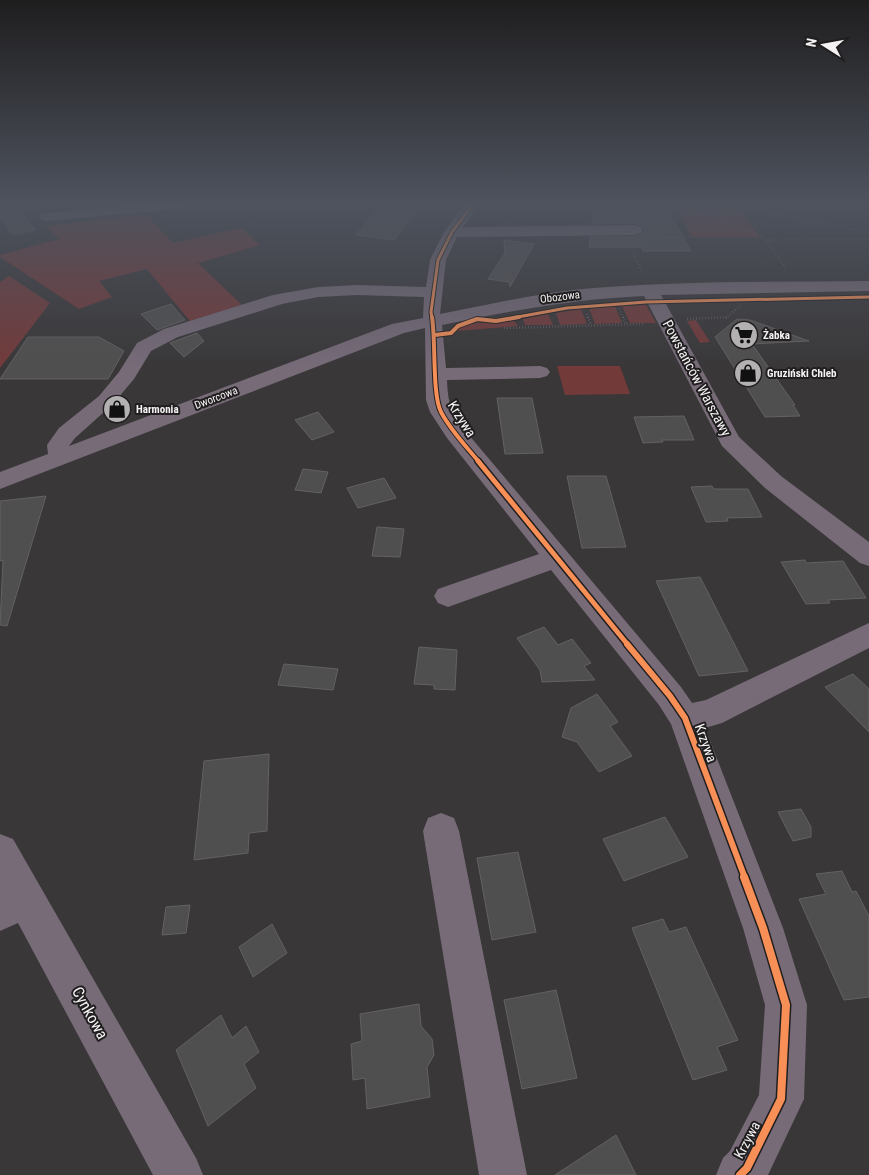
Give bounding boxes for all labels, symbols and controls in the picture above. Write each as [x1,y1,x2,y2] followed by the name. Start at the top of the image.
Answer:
[799,20,849,70] north arrow
[803,37,820,48] text: N
[539,288,581,306] street label: Obozowa
[660,317,734,439] street label: Powstańców Warszawy
[729,320,759,350] supermarket icon: Żabka
[763,328,790,342] place label: Żabka
[733,358,763,388] shop icon: Gruziński Chleb
[767,367,837,380] place label: Gruziński Chleb
[193,384,239,412] street label: Dworcowa
[102,394,132,424] shop icon: Harmonia
[445,398,479,440] street label: Krzywa
[136,403,179,416] place label: Harmonia
[692,722,720,764] street label: Krzywa
[68,984,112,1042] street label: Cynkowa
[731,1119,763,1161] street label: Krzywa

